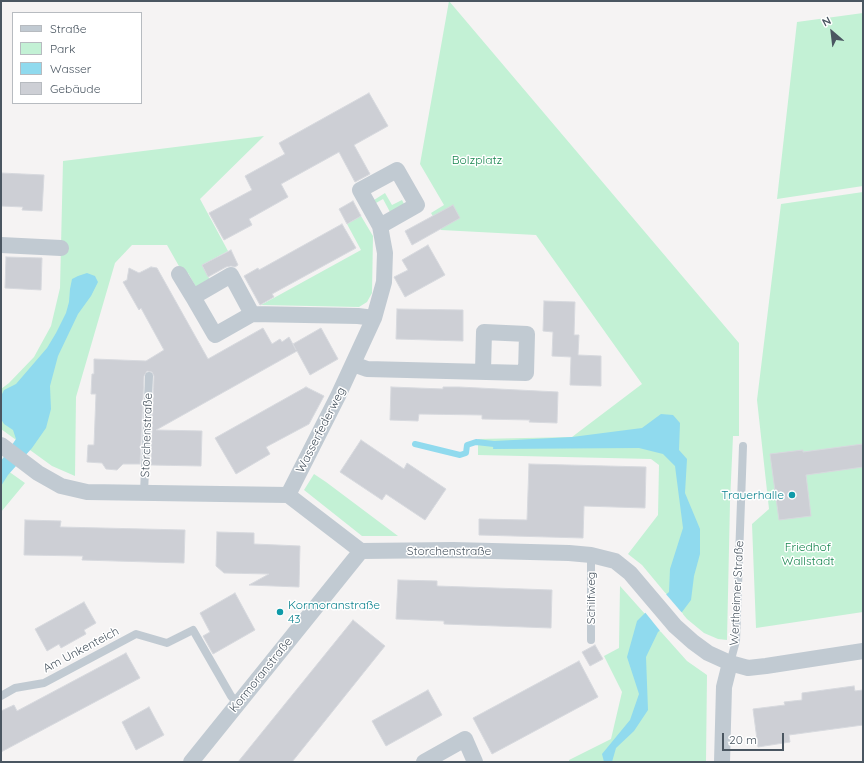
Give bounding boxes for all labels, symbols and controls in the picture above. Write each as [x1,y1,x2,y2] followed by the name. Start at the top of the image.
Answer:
[12,12,142,104] legend
[812,12,852,52] north arrow
[820,13,833,29] text: N
[50,21,87,36] text: Straße
[50,41,75,56] text: Park
[50,61,91,76] text: Wasser
[50,81,100,96] text: Gebäude
[452,153,502,167] park label: Bolzplatz
[293,385,349,475] street label: Wasserfederweg
[138,392,156,478] street label: Storchenstraße
[721,488,784,502] place label: Trauerhalle
[787,490,797,500] marker: Trauerhalle
[727,540,747,646] street label: Wertheimer Straße
[782,540,834,568] park label: Friedhof Wallstadt
[407,544,491,558] street label: Storchenstraße
[584,572,598,624] street label: Schilfweg
[288,598,380,626] place label: Kormoranstraße 43
[275,607,285,617] marker: Kormoranstraße 43
[41,624,121,676] street label: Am Unkenteich
[226,635,296,715] street label: Kormoranstraße
[724,725,786,751] scale bar
[729,732,757,747] text: 20 m

